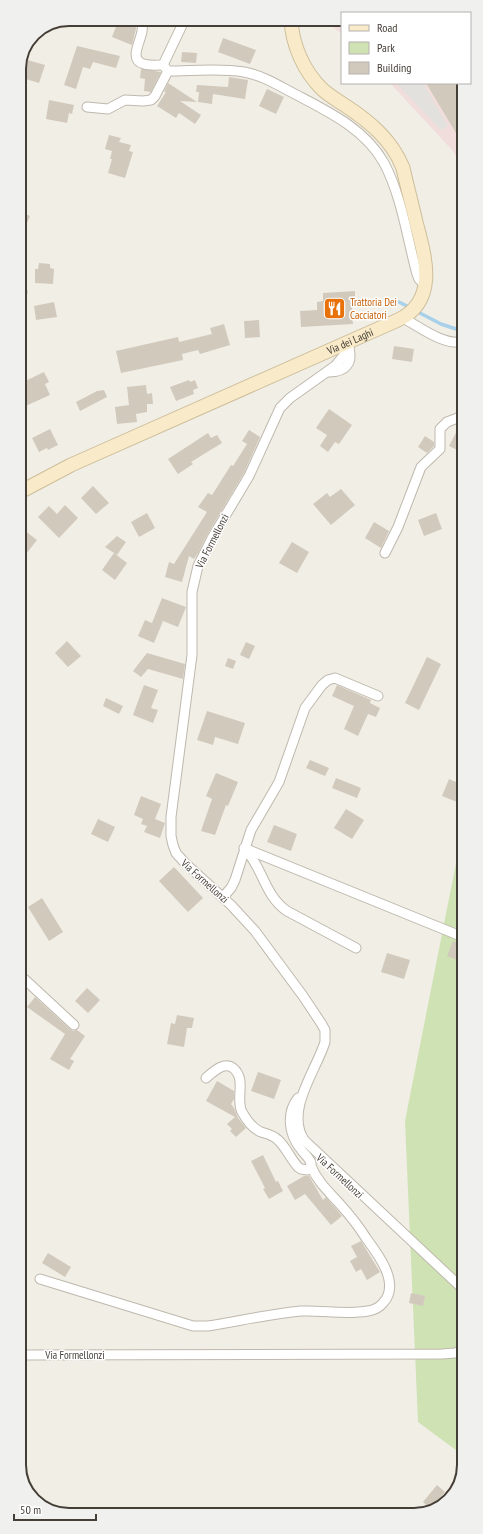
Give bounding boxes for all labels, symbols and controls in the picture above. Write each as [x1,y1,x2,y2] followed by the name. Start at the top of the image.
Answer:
[341,12,471,84] legend
[377,20,397,35] text: Road
[377,40,395,55] text: Park
[377,60,412,75] text: Building
[322,295,348,321] restaurant icon: Trattoria Dei Cacciatori
[350,295,397,322] place label: Trattoria Dei Cacciatori
[324,325,375,358] street label: Via dei Laghi
[192,511,232,571] street label: Via Formellonzi
[178,855,232,906] street label: Via Formellonzi
[313,1150,366,1201] street label: Via Formellonzi
[44,1348,105,1362] street label: Via Formellonzi
[14,1496,96,1522] scale bar
[20,1502,41,1517] text: 50 m

